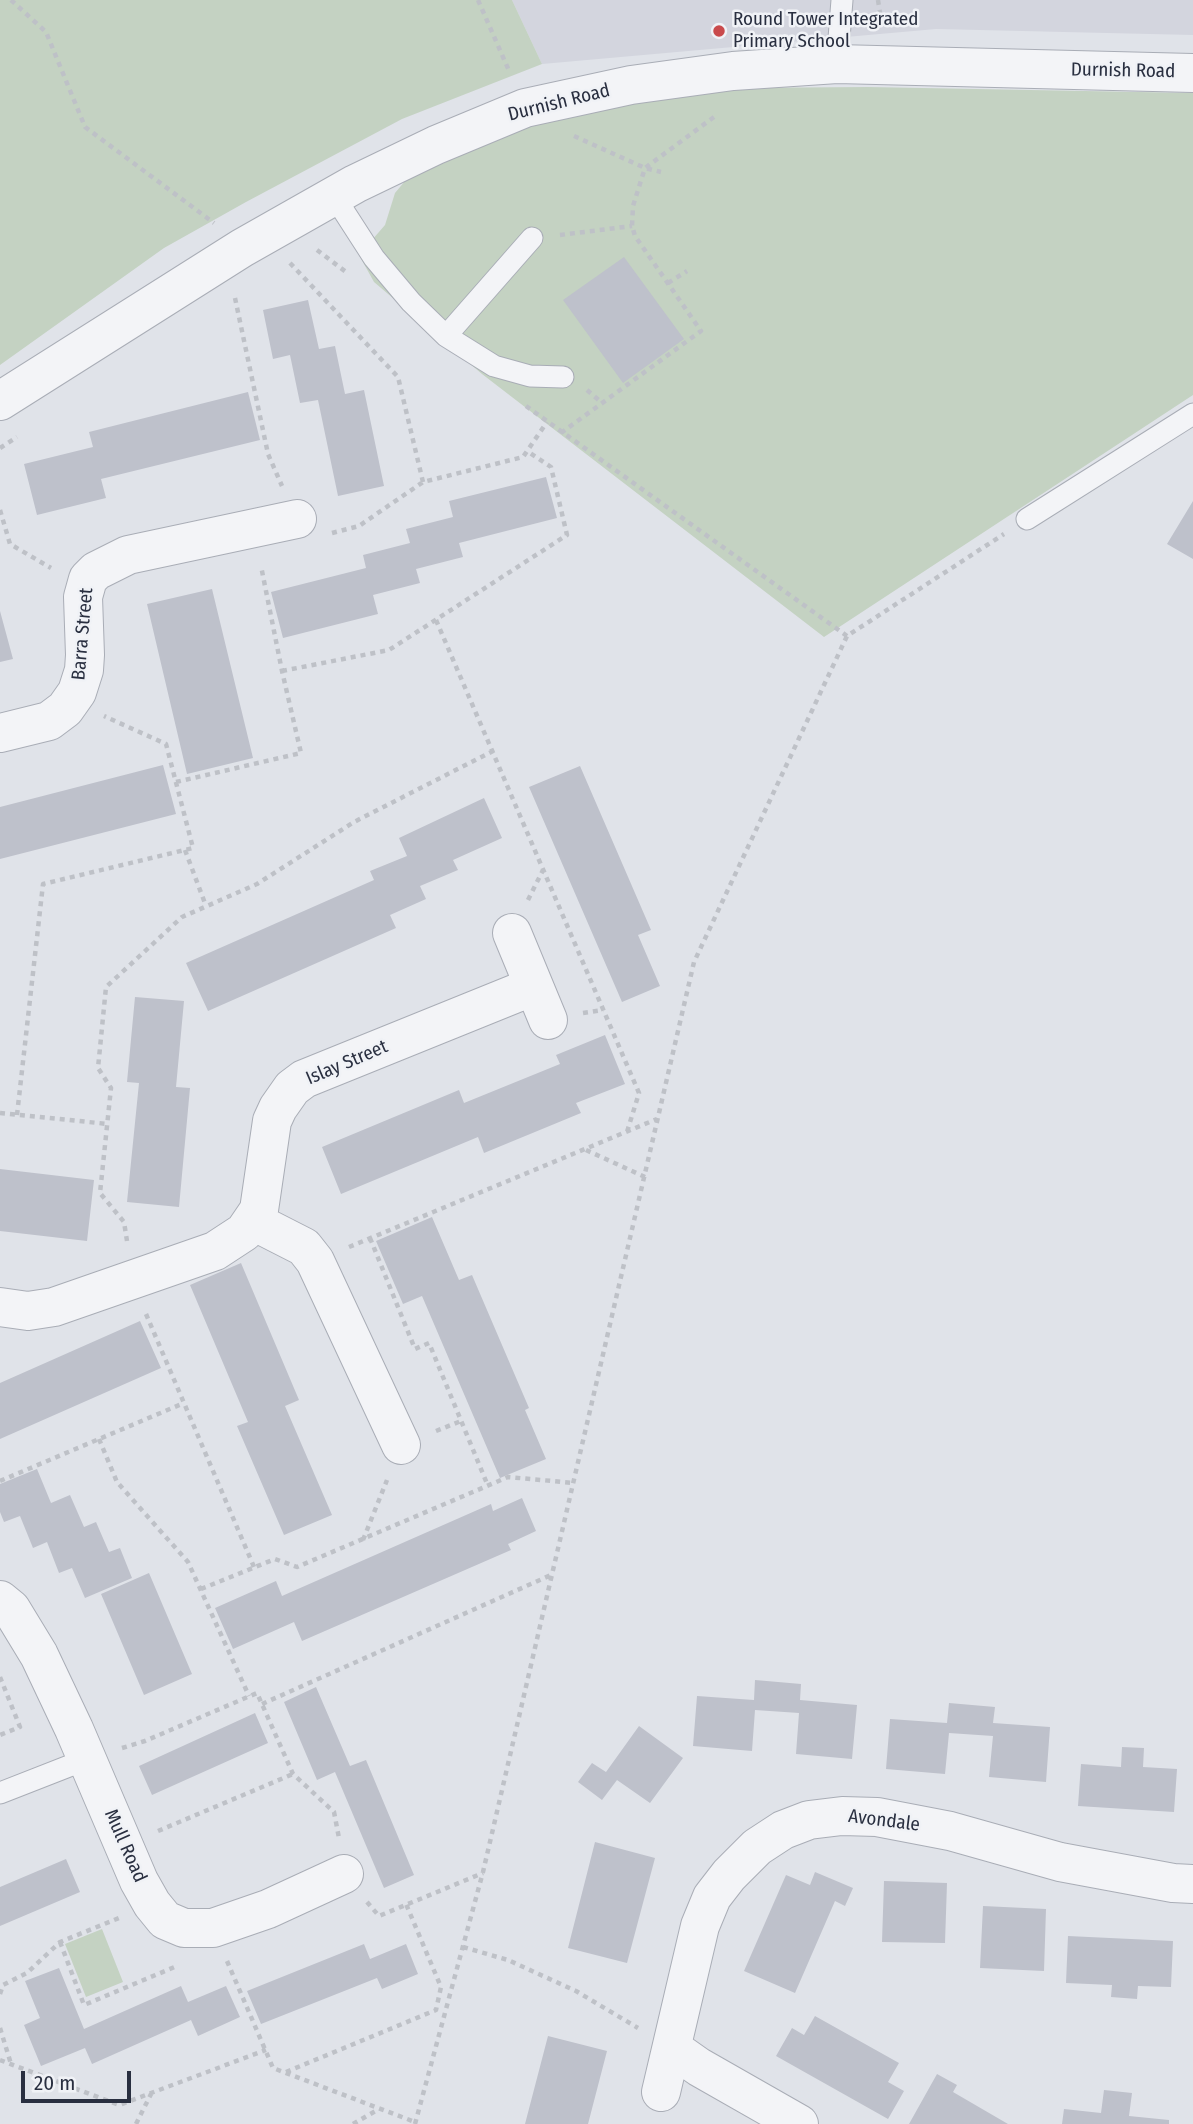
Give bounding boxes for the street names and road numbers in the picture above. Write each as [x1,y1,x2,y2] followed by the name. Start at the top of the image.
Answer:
[1071,59,1175,83] street label: Durnish Road
[506,79,612,127] street label: Durnish Road
[68,587,98,681] street label: Barra Street
[303,1036,391,1090] street label: Islay Street
[847,1805,921,1837] street label: Avondale
[99,1806,151,1886] street label: Mull Road

